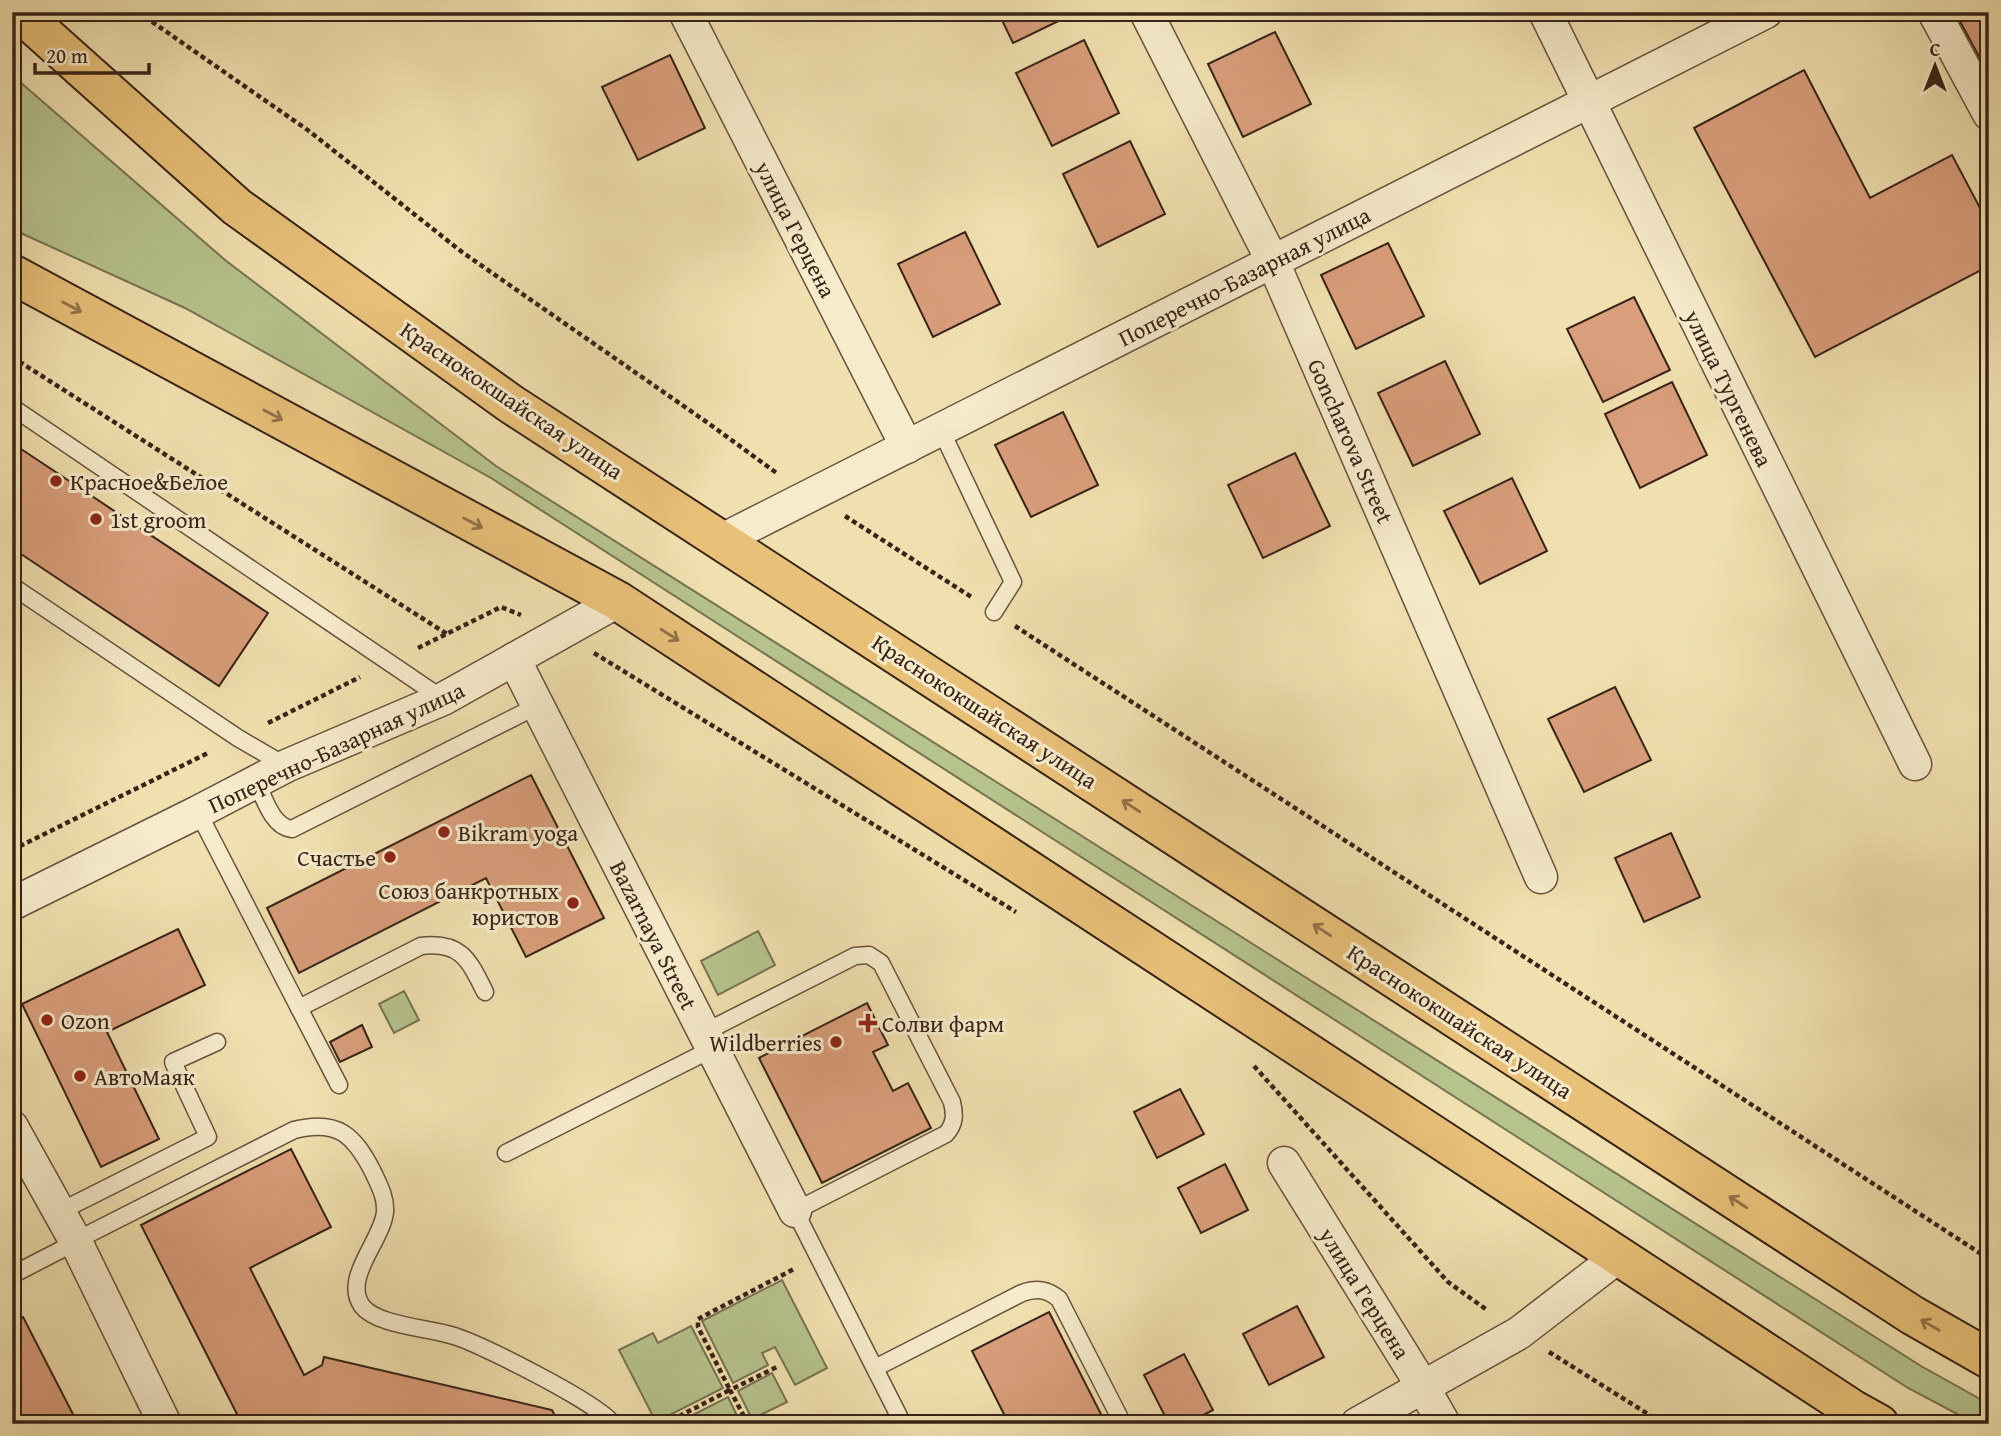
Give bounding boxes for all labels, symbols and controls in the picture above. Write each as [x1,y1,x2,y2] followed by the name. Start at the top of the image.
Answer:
[35,32,149,76] scale bar
[1899,32,1969,102] north arrow
[1930,35,1941,63] text: С
[46,40,88,71] text: 20 m
[747,154,845,303] street label: улица Герцена
[1112,198,1376,354] street label: Поперечно-Базарная улица
[62,300,82,314] one-way arrow
[1676,303,1781,472] street label: улица Тургенева
[394,313,630,487] street label: Краснококшайская улица
[1300,353,1402,529] street label: Goncharova Street
[262,408,282,422] one-way arrow
[70,465,228,498] place label: Красное&Белое
[48,473,64,489] marker: Красное&Белое
[110,503,206,536] place label: 1st groom
[88,511,104,527] marker: 1st groom
[462,516,483,530] one-way arrow
[866,626,1104,796] street label: Краснококшайская улица
[660,629,680,643] one-way arrow
[202,673,470,821] street label: Поперечно-Базарная улица
[1122,799,1142,813] one-way arrow
[458,816,578,849] place label: Bikram yoga
[436,824,452,840] marker: Bikram yoga
[297,841,376,874] place label: Счастье
[382,849,398,865] marker: Счастье
[602,855,706,1015] street label: Bazarnaya Street
[379,874,559,933] place label: Союз банкротных юристов
[565,895,581,911] marker: Союз банкротных юристов
[1313,923,1332,938] one-way arrow
[1341,936,1579,1106] street label: Краснококшайская улица
[61,1004,110,1037] place label: Ozon
[882,1007,1004,1040] place label: Солви фарм
[39,1012,55,1028] marker: Ozon
[860,1015,876,1031] marker: Солви фарм
[709,1026,822,1059] place label: Wildberries
[828,1034,844,1050] marker: Wildberries
[94,1060,195,1093] place label: АвтоМаяк
[72,1068,88,1084] marker: АвтоМаяк
[1729,1194,1749,1208] one-way arrow
[1311,1220,1419,1365] street label: улица Герцена
[1920,1318,1940,1332] one-way arrow

